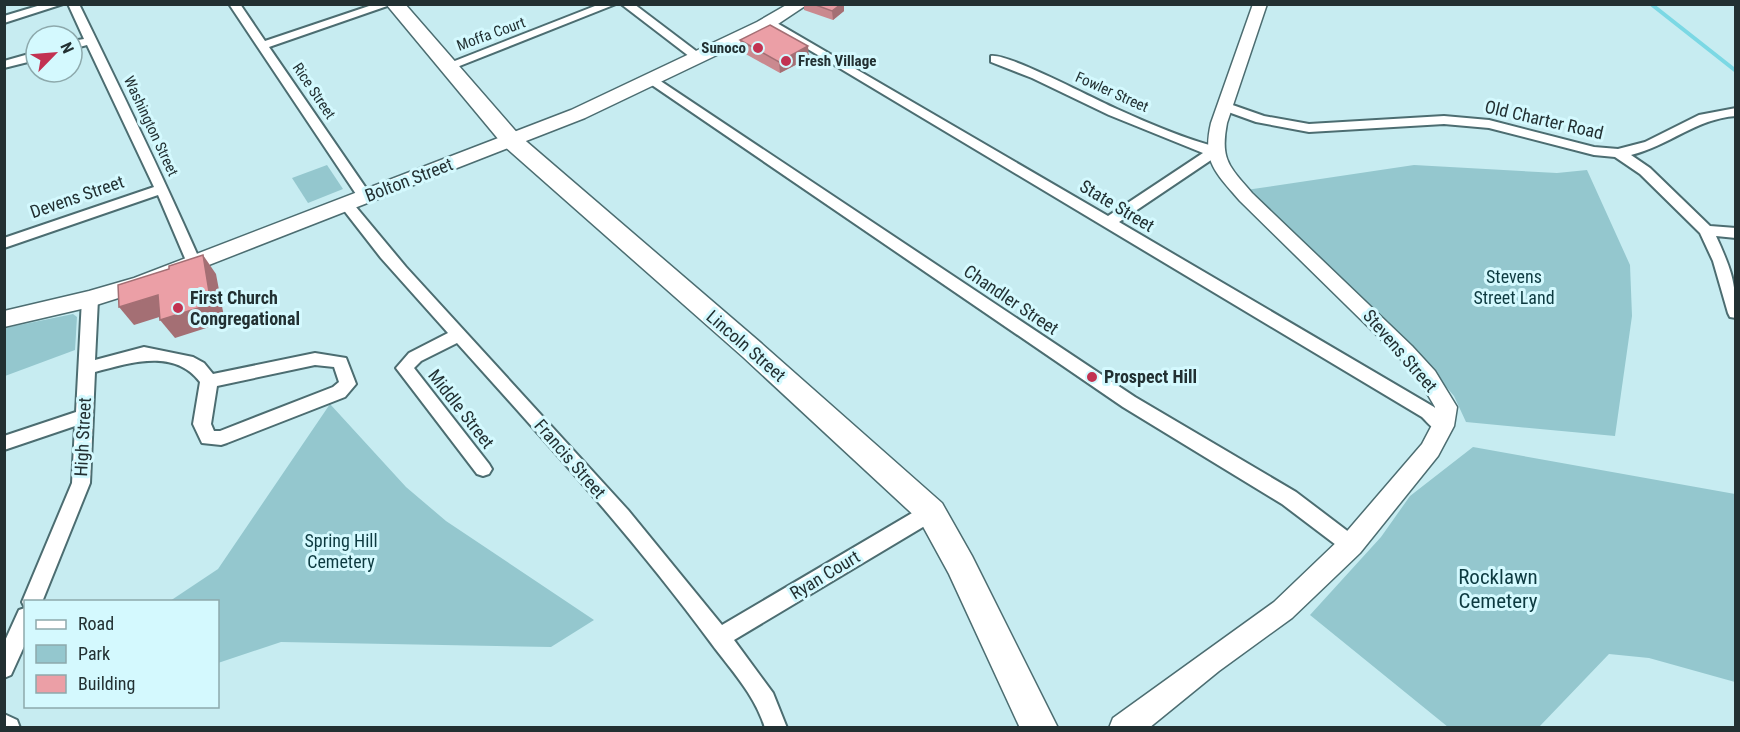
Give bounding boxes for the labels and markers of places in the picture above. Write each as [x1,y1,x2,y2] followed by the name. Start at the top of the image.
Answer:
[701,39,746,57] place label: Sunoco
[751,41,765,55] marker: Sunoco
[798,52,876,70] place label: Fresh Village
[779,54,793,68] marker: Fresh Village
[190,287,300,329] place label: First Church Congregational
[171,301,185,315] marker: First Church Congregational
[1104,366,1197,387] place label: Prospect Hill
[1085,370,1099,384] marker: Prospect Hill

